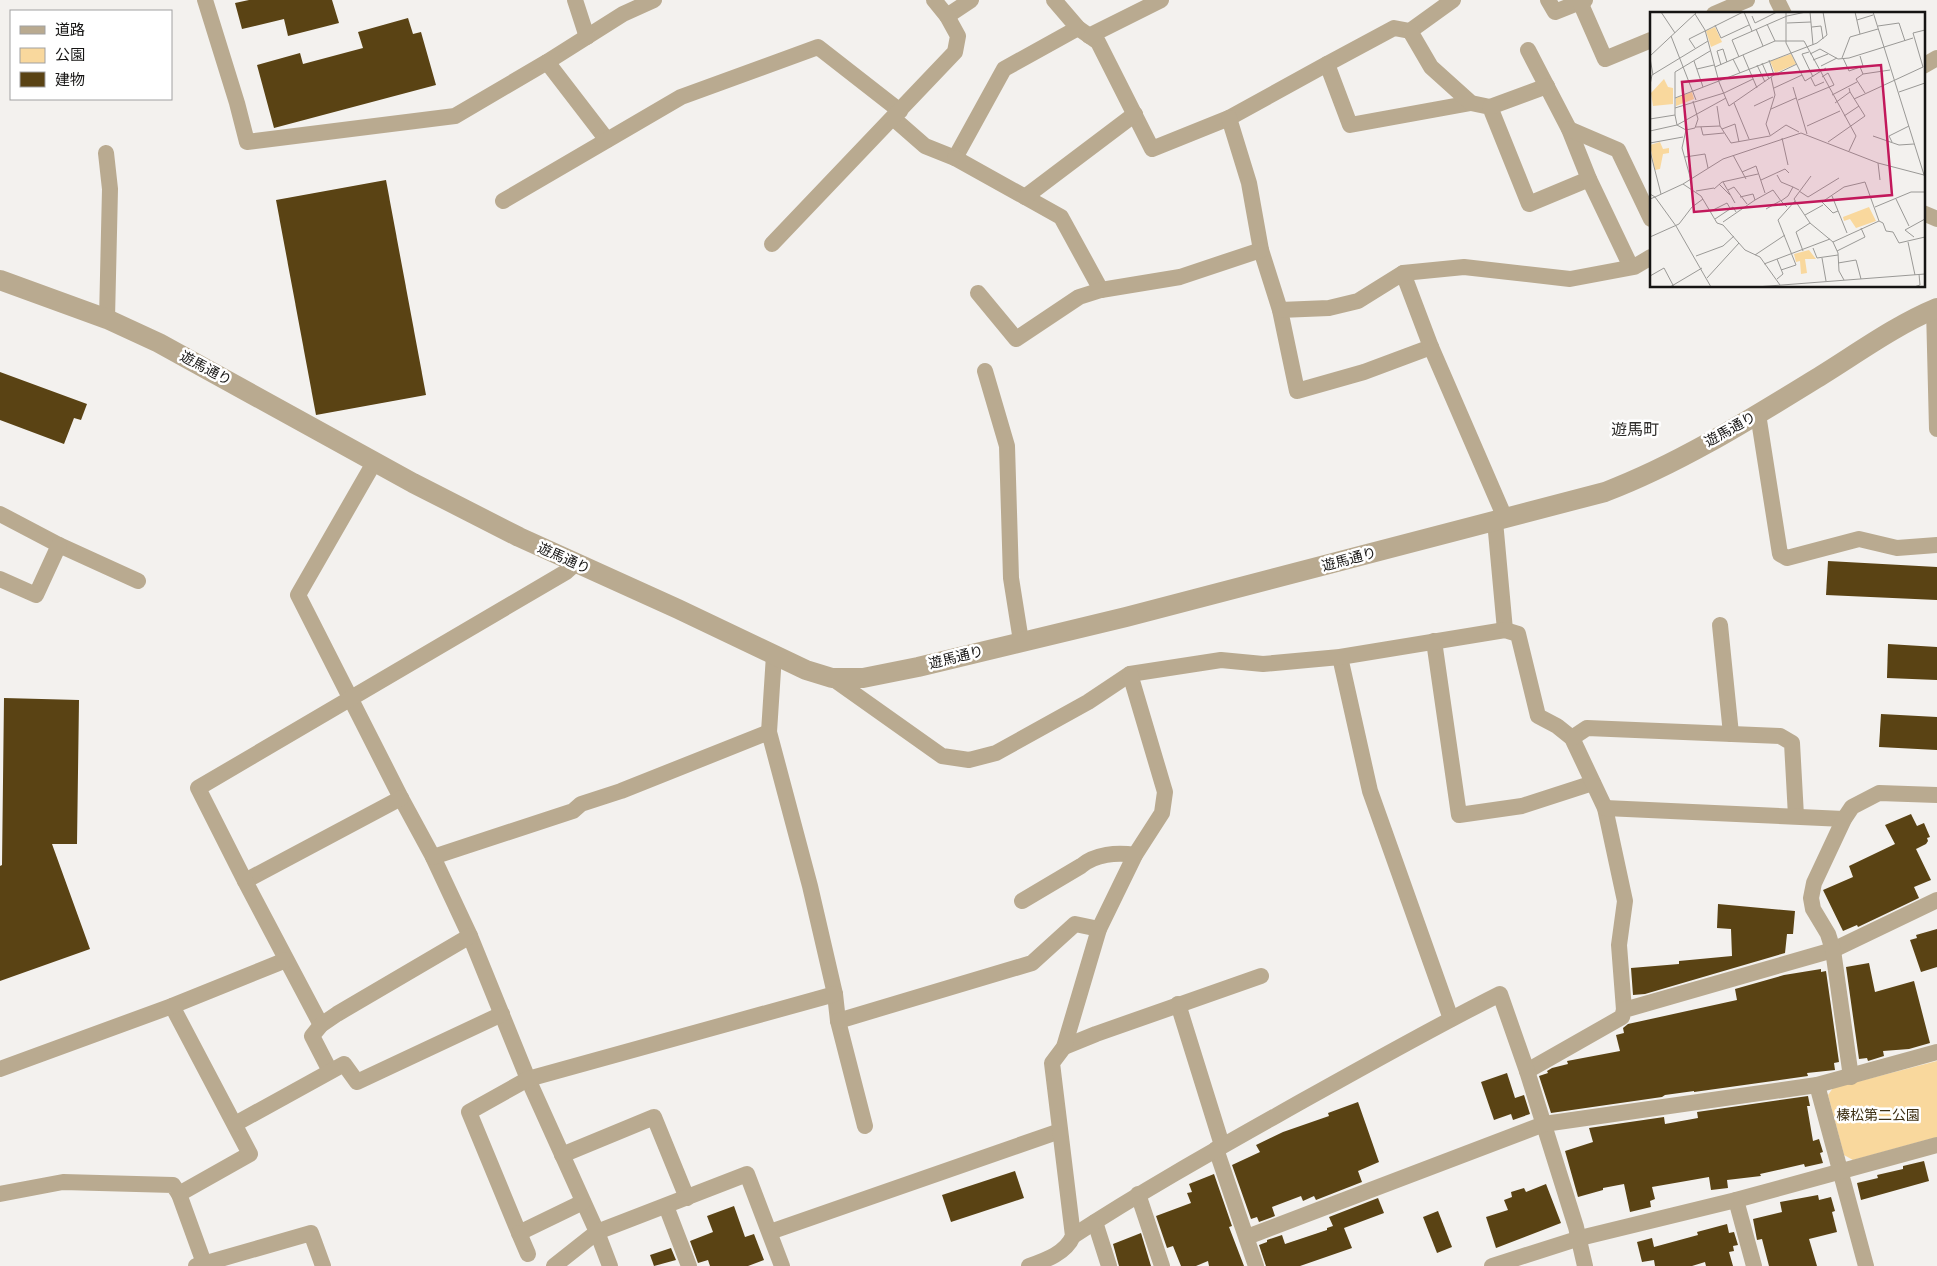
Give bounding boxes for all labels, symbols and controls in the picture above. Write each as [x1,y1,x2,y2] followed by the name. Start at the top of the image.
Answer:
[10,10,172,100] legend
[1650,12,1924,288] inset map
[55,20,85,39] text: 道路
[55,45,85,64] text: 公園
[55,70,85,89] text: 建物
[177,347,235,389] street label: 遊馬通り
[1701,408,1759,450] street label: 遊馬通り
[1611,420,1659,439] district label: 遊馬町
[535,538,593,578] street label: 遊馬通り
[1320,543,1378,575] street label: 遊馬通り
[927,641,985,673] street label: 遊馬通り
[1836,1106,1920,1124] park label: 榛松第二公園

